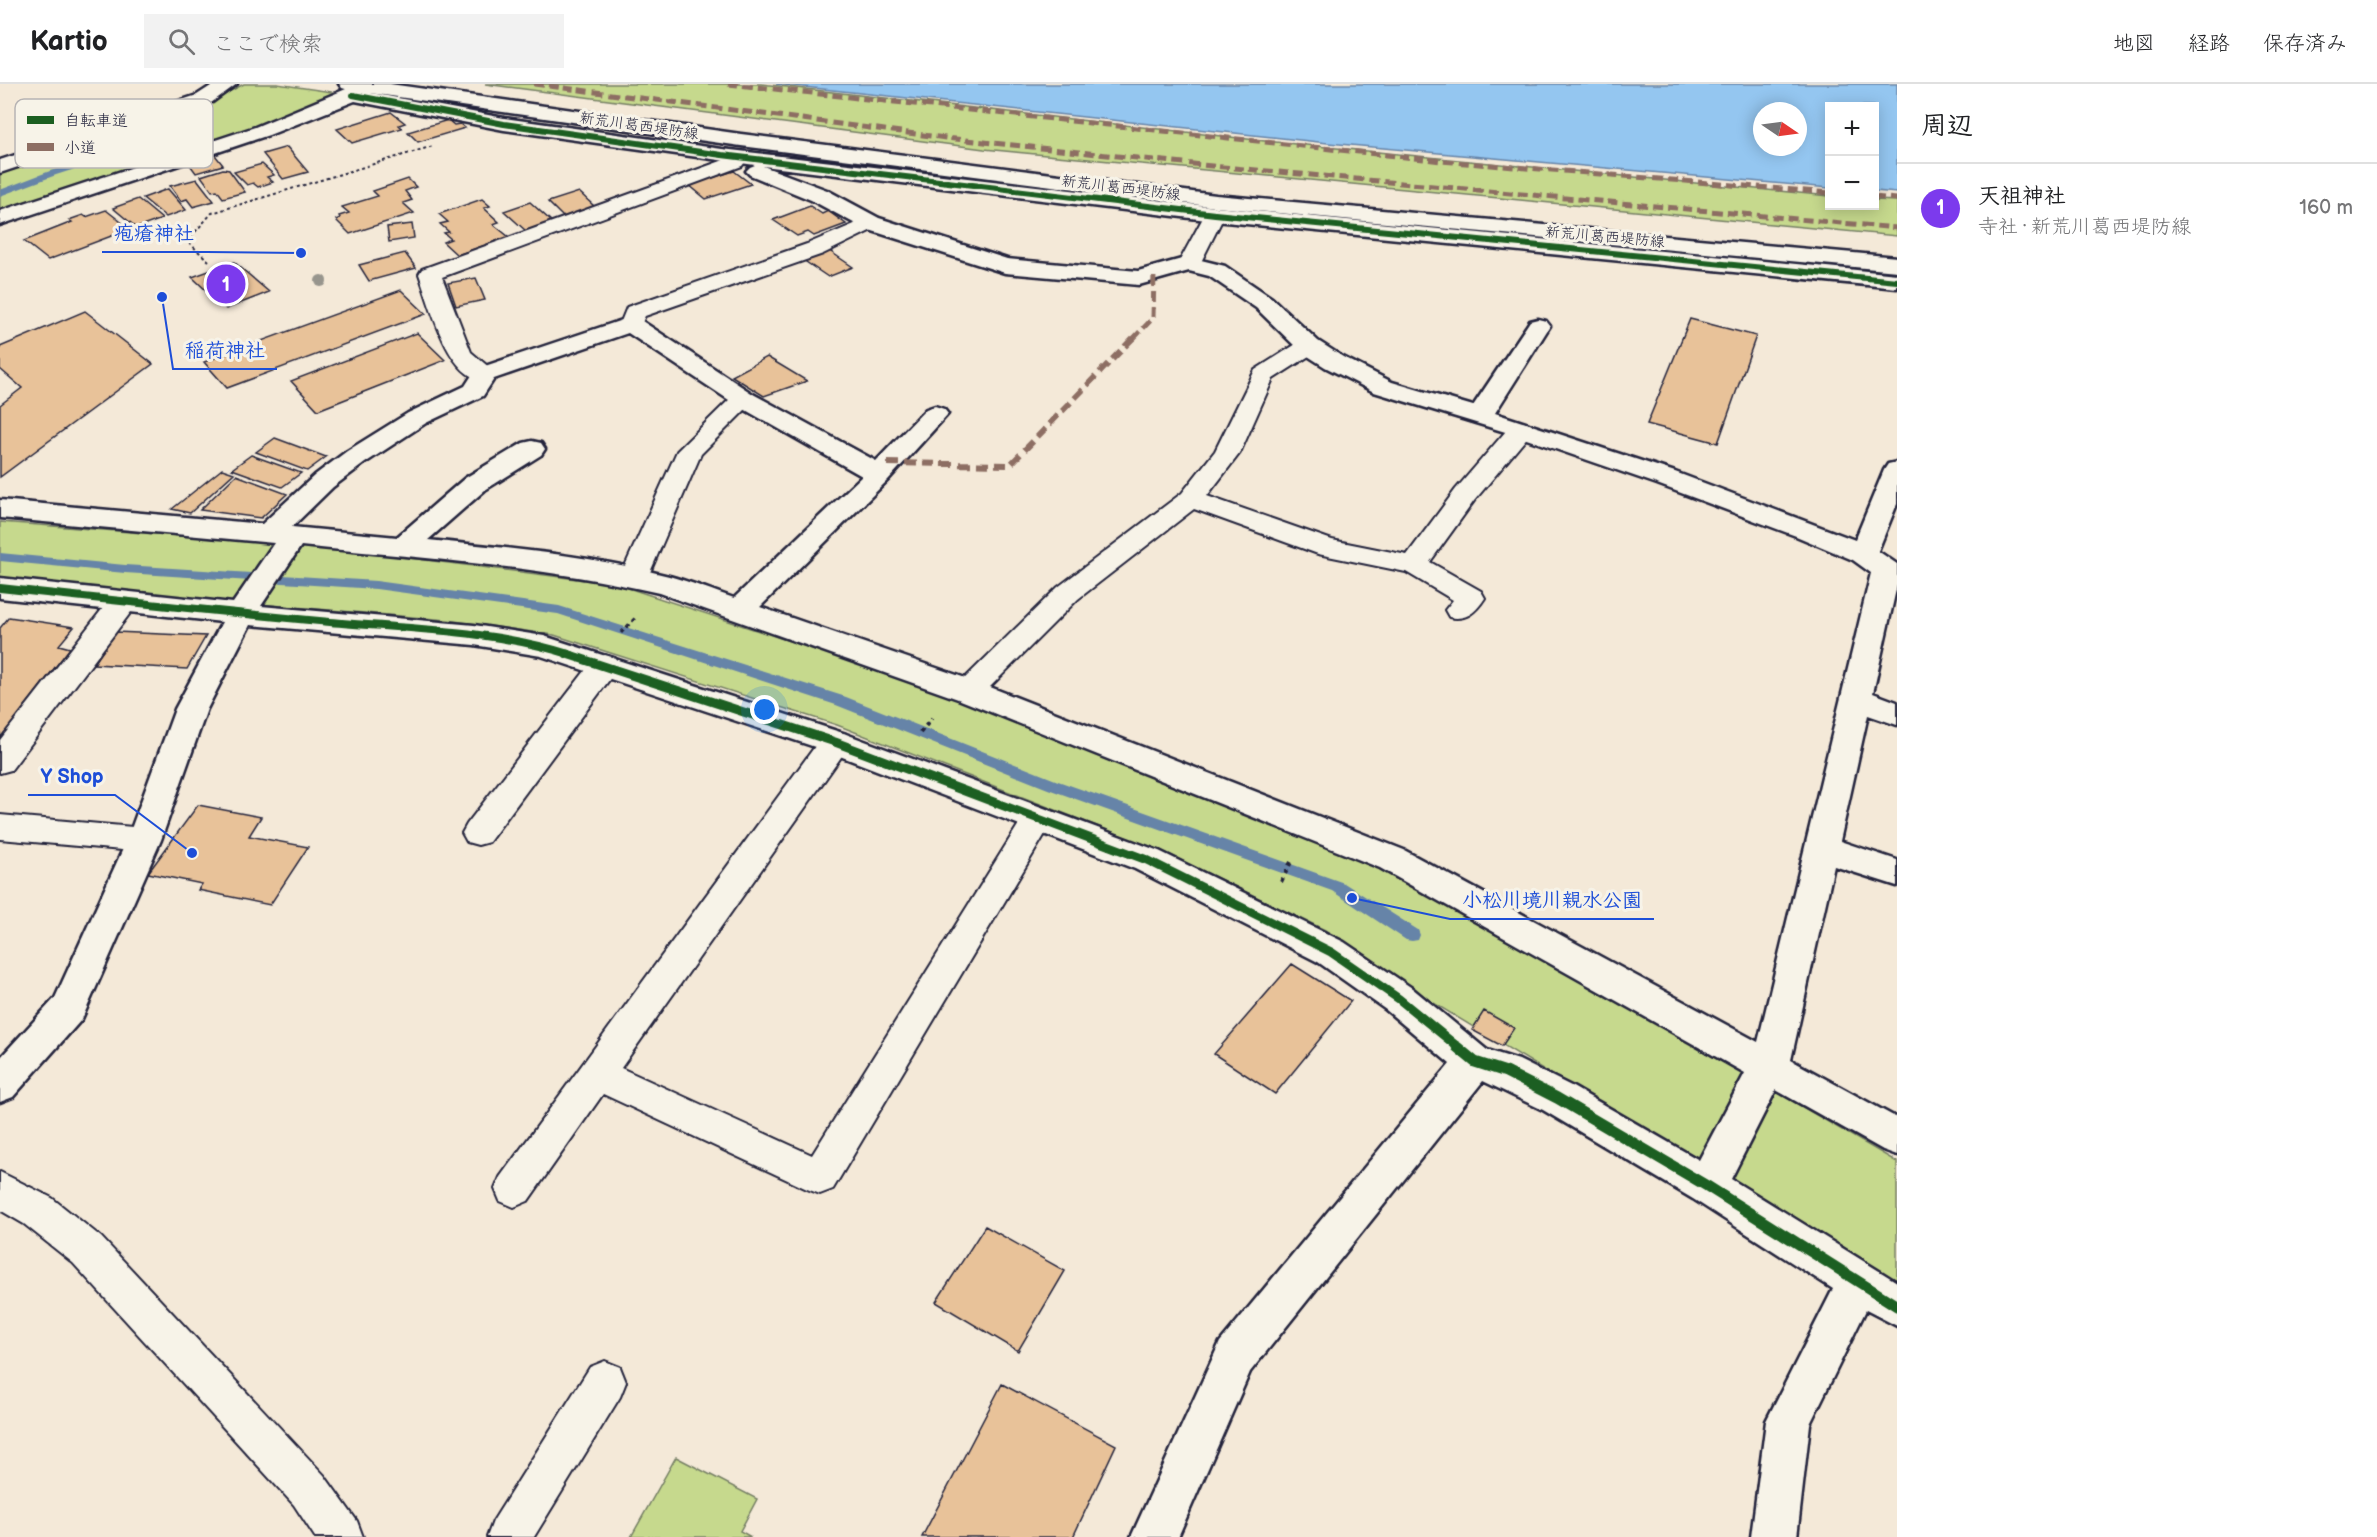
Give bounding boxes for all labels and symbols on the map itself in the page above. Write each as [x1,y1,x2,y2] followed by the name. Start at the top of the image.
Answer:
[15,99,213,168] legend
[1753,102,1807,156] north arrow
[578,108,700,144] street label: 新荒川葛西堤防線
[64,112,128,131] text: 自転車道
[64,139,96,158] text: 小道
[1060,171,1182,205] street label: 新荒川葛西堤防線
[102,214,206,252] callout: 疱瘡神社
[114,222,194,246] text: 疱瘡神社
[1544,222,1666,252] street label: 新荒川葛西堤防線
[206,262,246,306] pin: 1
[173,331,277,369] callout: 稲荷神社
[185,339,265,363] text: 稲荷神社
[750,695,779,724] your location
[28,757,115,795] callout: Y Shop
[40,765,104,789] text: Y Shop
[1450,881,1654,919] callout: 小松川境川親水公園
[1462,889,1642,913] text: 小松川境川親水公園

